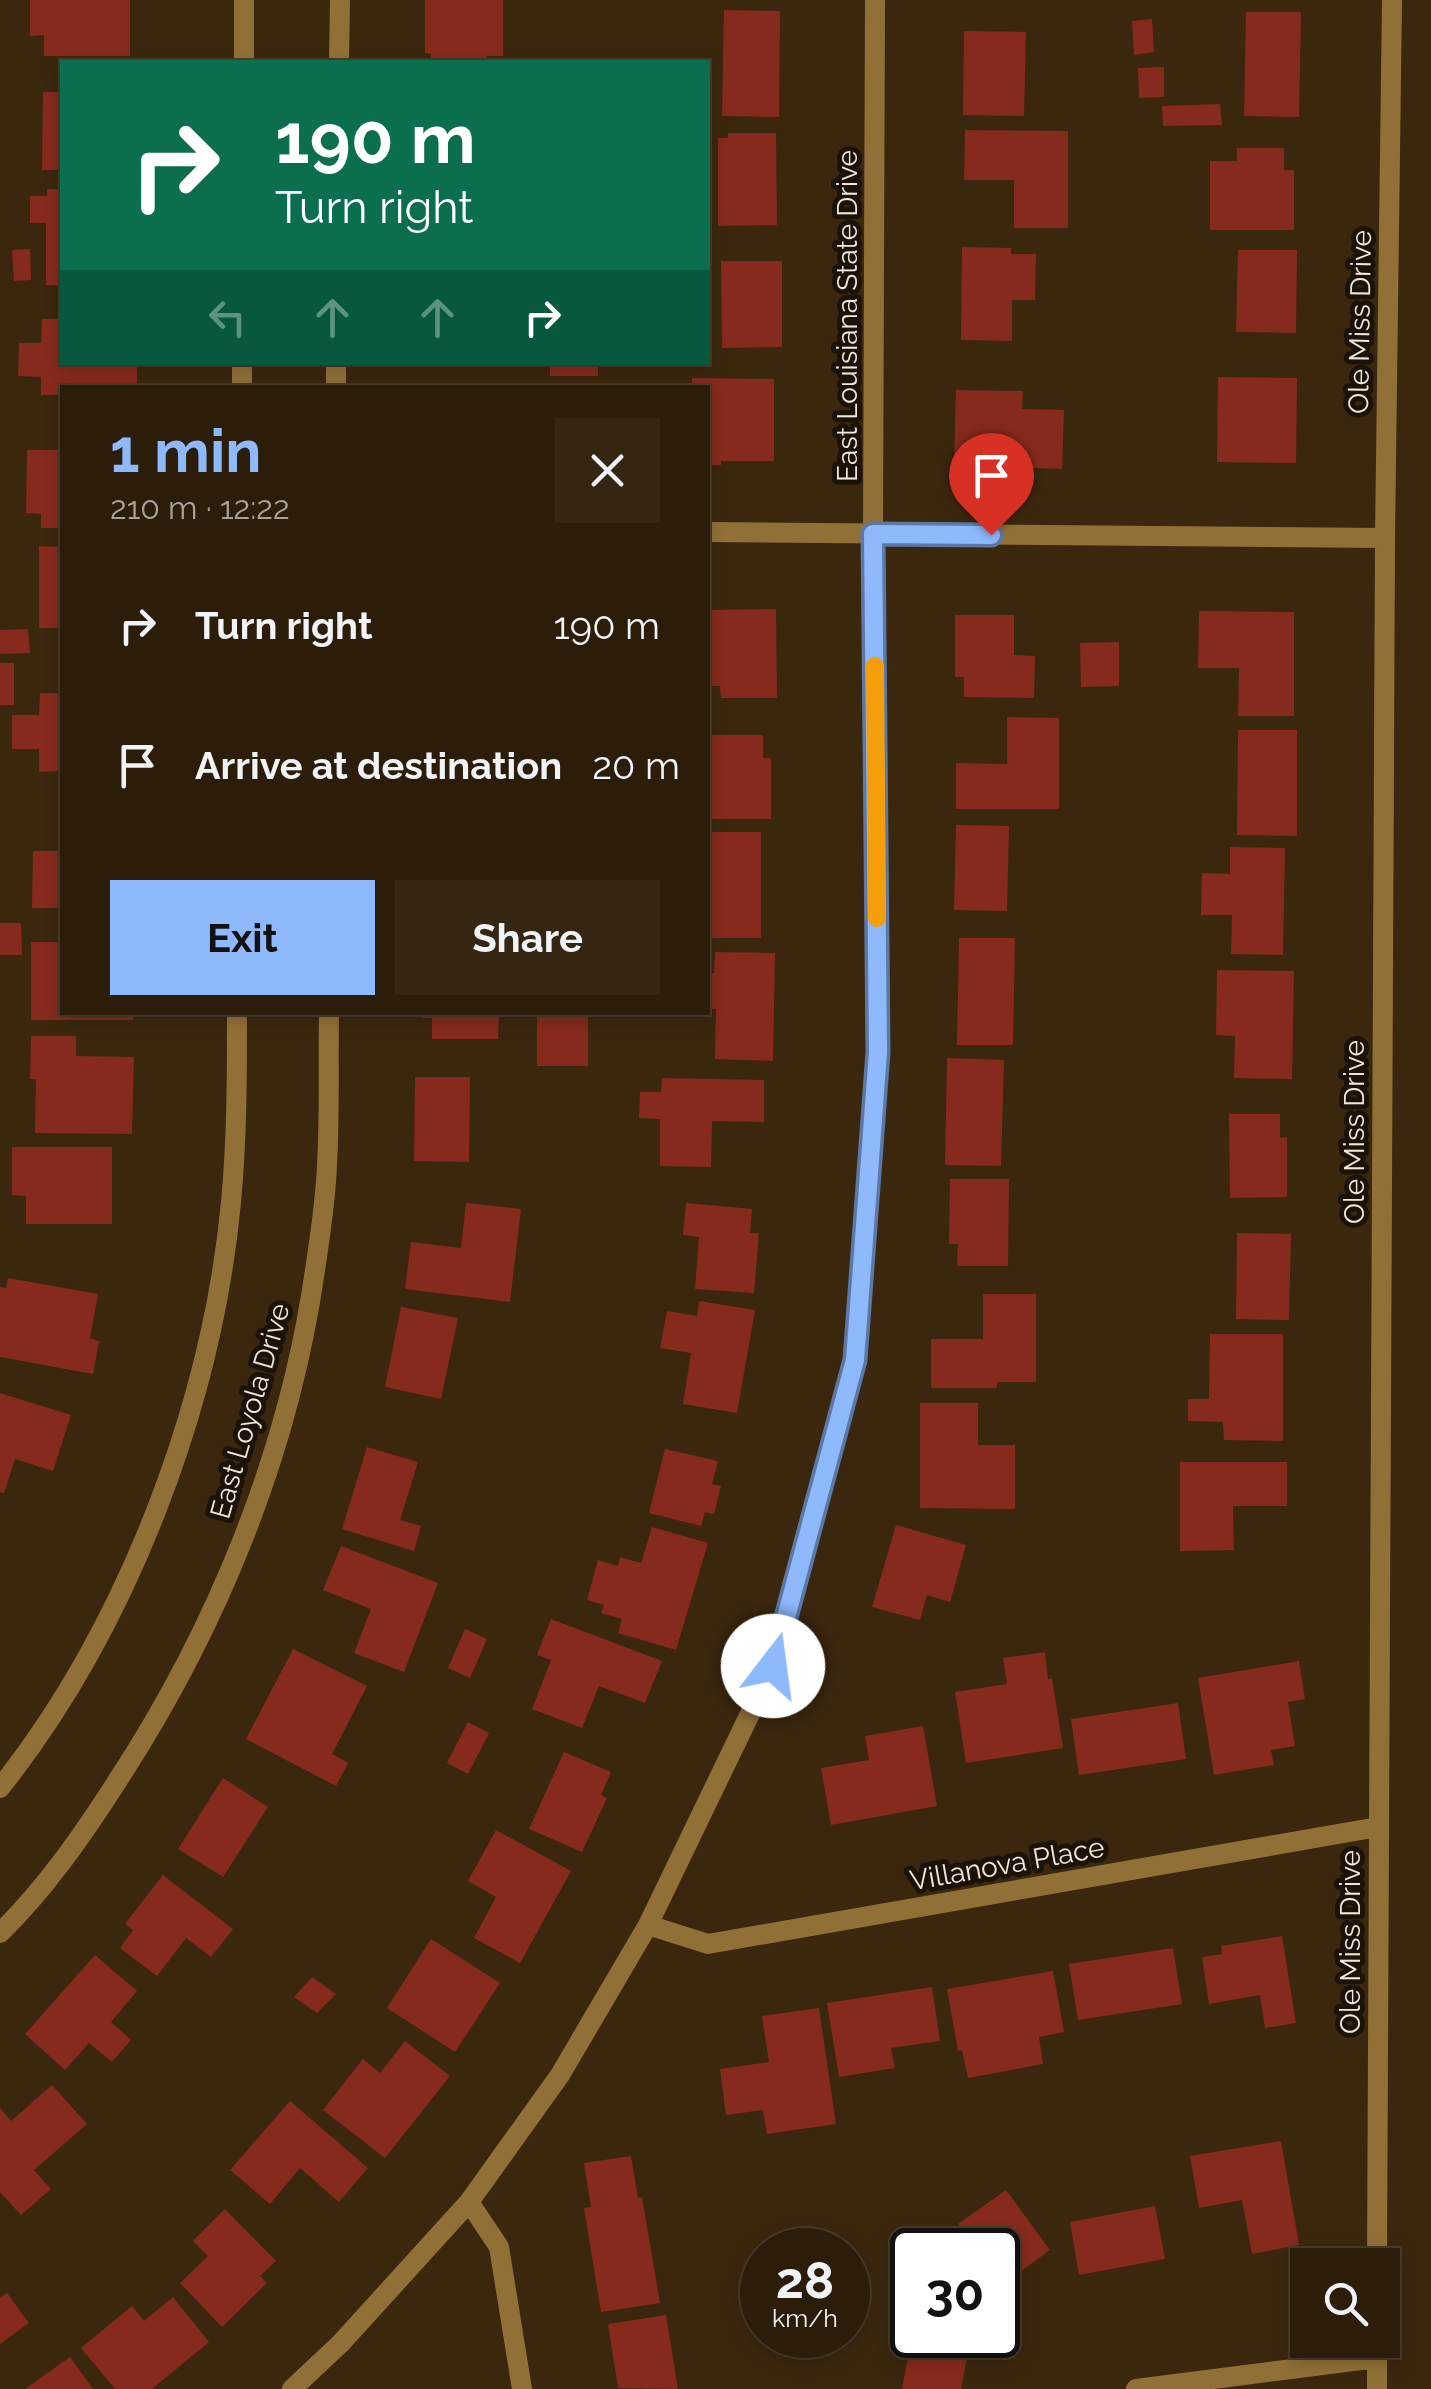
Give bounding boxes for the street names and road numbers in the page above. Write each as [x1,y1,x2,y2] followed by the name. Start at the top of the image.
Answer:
[831,150,864,482] street label: East Louisiana State Drive
[1342,230,1378,414] street label: Ole Miss Drive
[1338,1040,1371,1224] street label: Ole Miss Drive
[203,1299,297,1523] street label: East Loyola Drive
[907,1831,1107,1897] street label: Villanova Place
[1334,1850,1367,2034] street label: Ole Miss Drive

